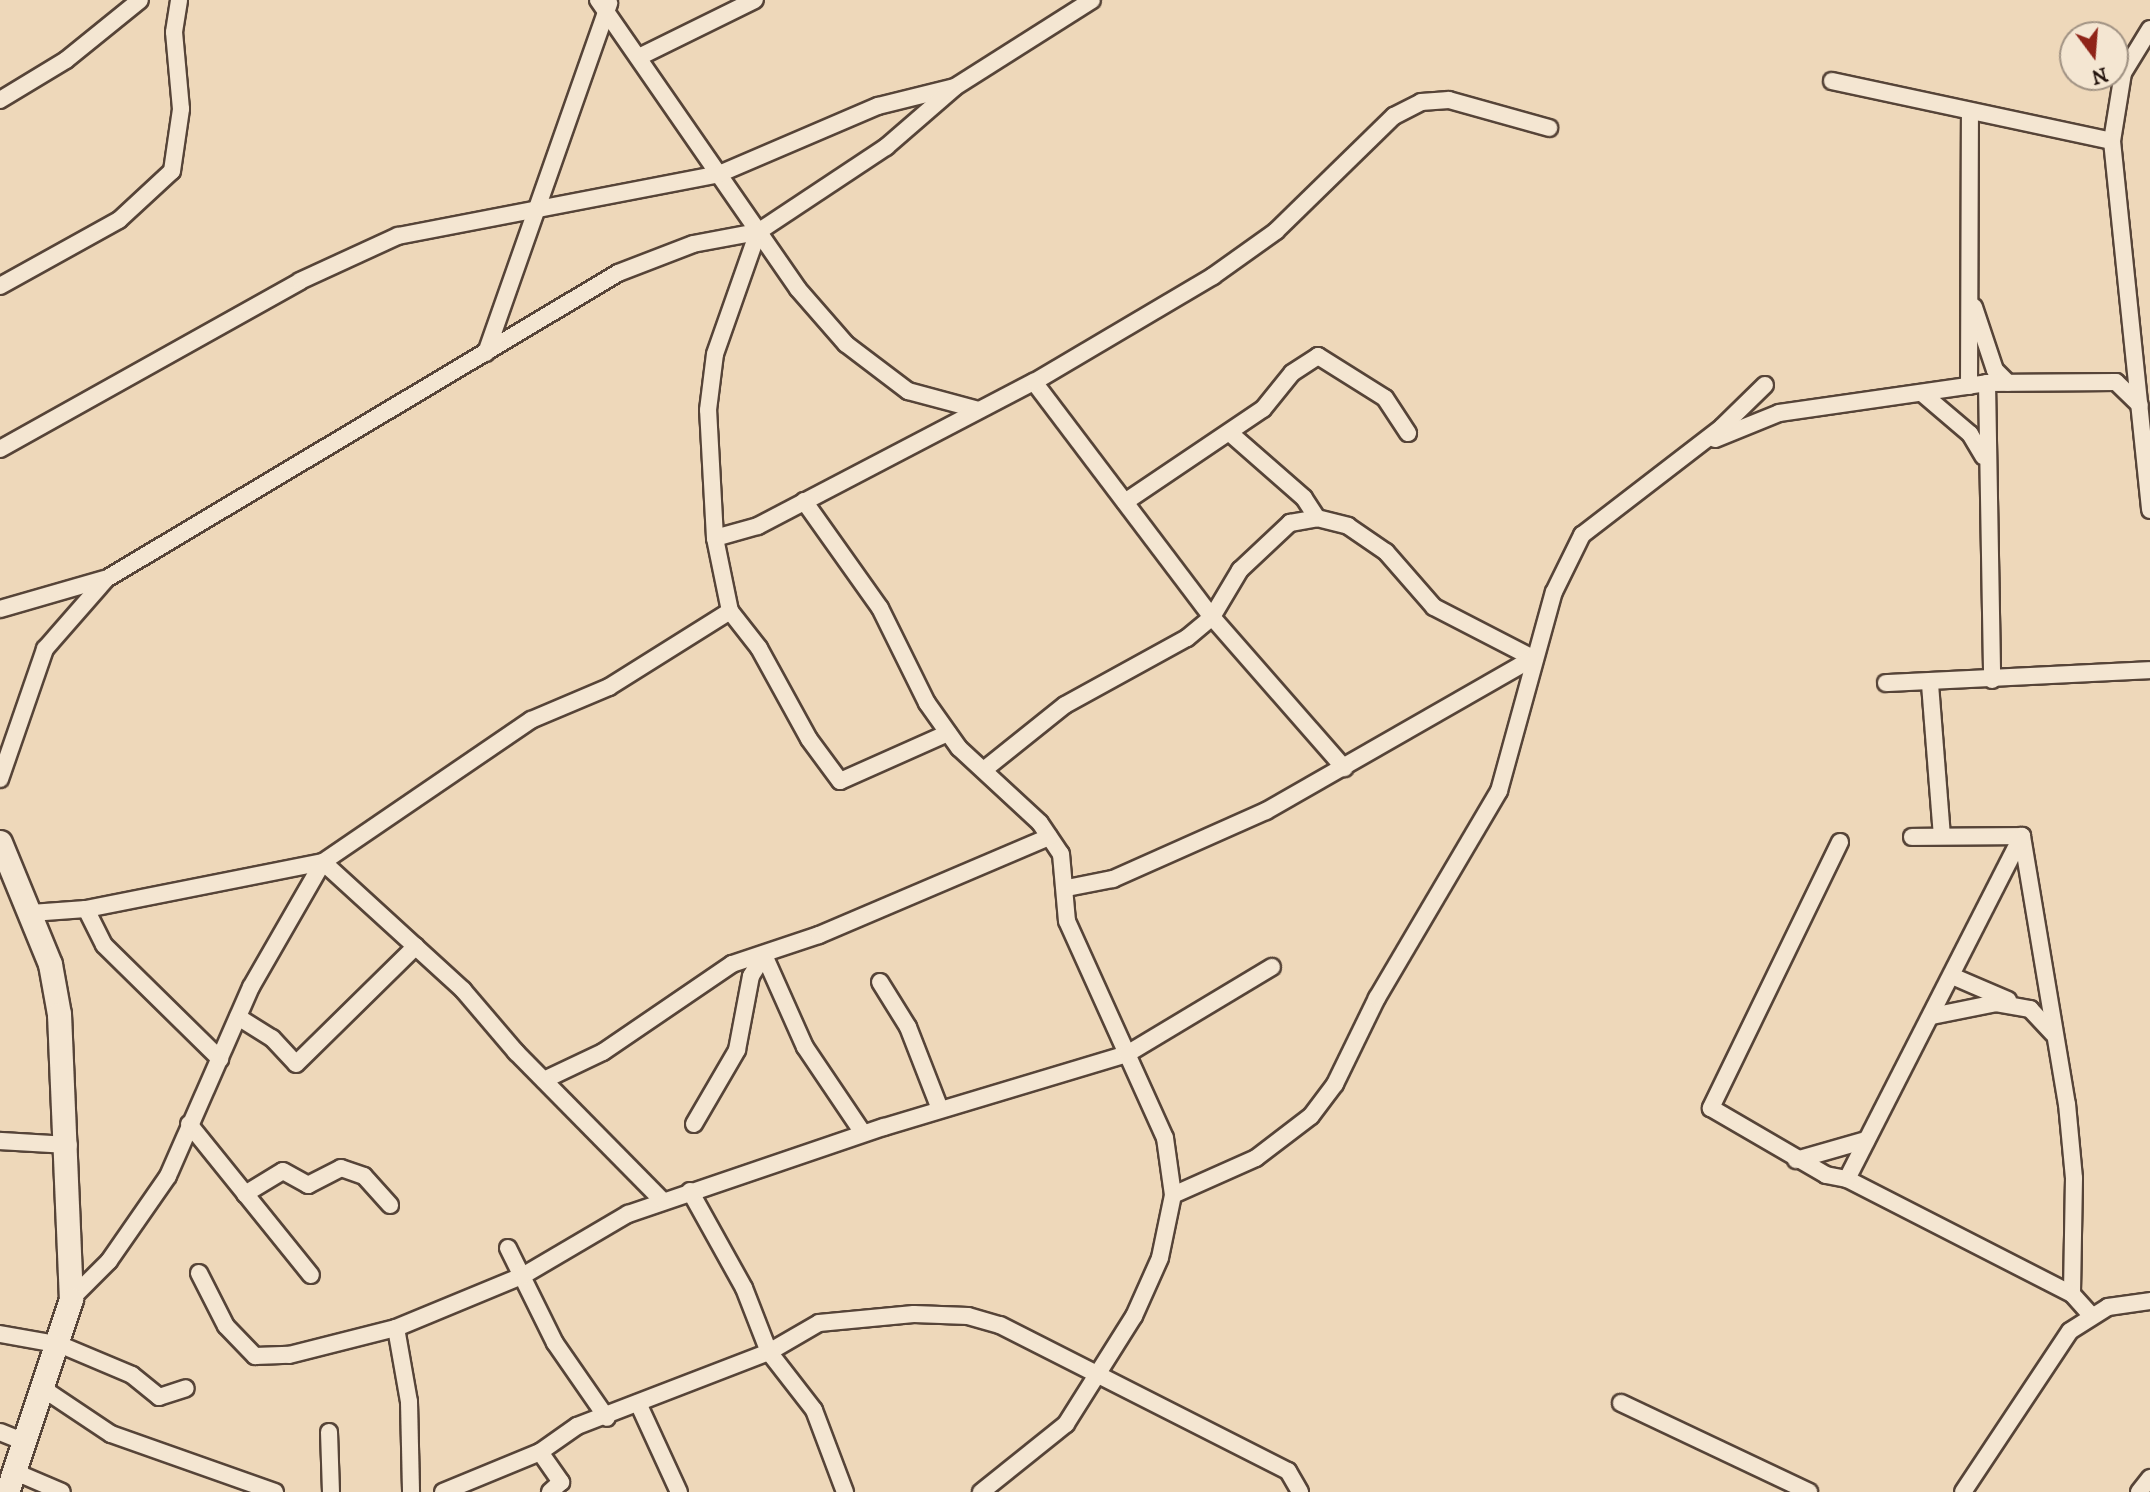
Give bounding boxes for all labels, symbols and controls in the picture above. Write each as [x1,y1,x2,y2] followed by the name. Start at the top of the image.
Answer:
[2059,21,2129,91] north arrow
[2089,62,2110,88] text: N

